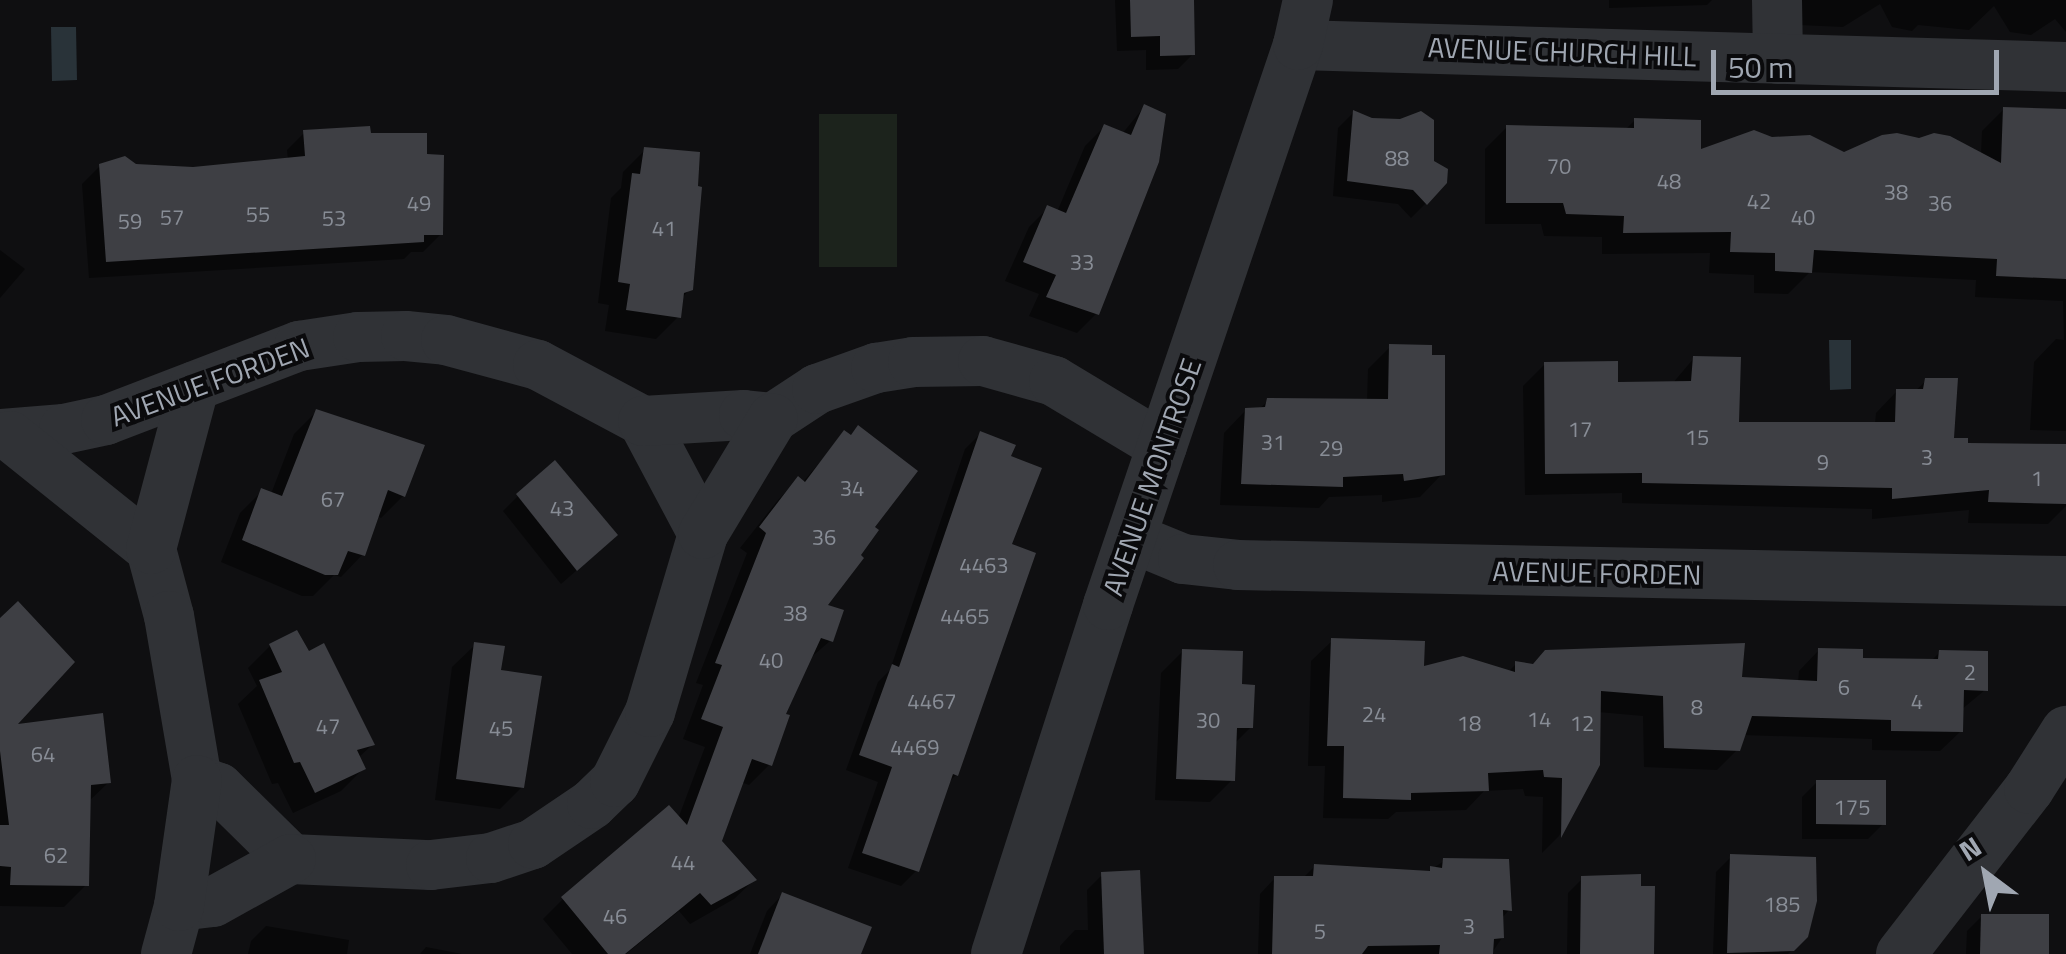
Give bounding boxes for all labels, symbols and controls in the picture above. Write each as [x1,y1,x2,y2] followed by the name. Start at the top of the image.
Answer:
[1716,30,2004,92] scale bar
[1427,31,1697,73] street label: AVENUE CHURCH HILL
[1728,44,1793,90] text: 50 m
[1385,146,1409,172] house number: 88
[1547,154,1571,180] house number: 70
[1657,169,1681,195] house number: 48
[1884,180,1908,206] house number: 38
[1747,189,1771,215] house number: 42
[407,191,431,217] house number: 49
[1928,191,1952,217] house number: 36
[246,202,270,228] house number: 55
[160,205,184,231] house number: 57
[1791,205,1815,231] house number: 40
[322,206,346,232] house number: 53
[118,209,142,235] house number: 59
[652,216,676,242] house number: 41
[1070,250,1094,276] house number: 33
[106,330,314,434] street label: AVENUE FORDEN
[1096,354,1208,600] street label: AVENUE MONTROSE
[1568,417,1592,443] house number: 17
[1685,425,1709,451] house number: 15
[1261,430,1285,456] house number: 31
[1319,436,1343,462] house number: 29
[1921,445,1933,471] house number: 3
[1817,450,1829,476] house number: 9
[2031,466,2043,492] house number: 1
[840,476,864,502] house number: 34
[321,487,345,513] house number: 67
[550,496,574,522] house number: 43
[812,525,836,551] house number: 36
[959,553,1009,579] house number: 4463
[1492,554,1702,592] street label: AVENUE FORDEN
[783,601,807,627] house number: 38
[940,604,990,630] house number: 4465
[759,648,783,674] house number: 40
[1964,660,1976,686] house number: 2
[1838,675,1850,701] house number: 6
[907,689,957,715] house number: 4467
[1911,689,1923,715] house number: 4
[1691,695,1703,721] house number: 8
[1362,702,1386,728] house number: 24
[1527,707,1551,733] house number: 14
[1196,708,1220,734] house number: 30
[1457,711,1481,737] house number: 18
[1570,711,1594,737] house number: 12
[316,714,340,740] house number: 47
[489,716,513,742] house number: 45
[890,735,940,761] house number: 4469
[31,742,55,768] house number: 64
[1834,795,1870,821] house number: 175
[1936,824,2036,924] north arrow
[1950,825,1989,872] text: N
[44,843,68,869] house number: 62
[671,850,695,876] house number: 44
[1764,892,1800,918] house number: 185
[603,904,627,930] house number: 46
[1463,914,1475,940] house number: 3
[1314,919,1326,945] house number: 5

